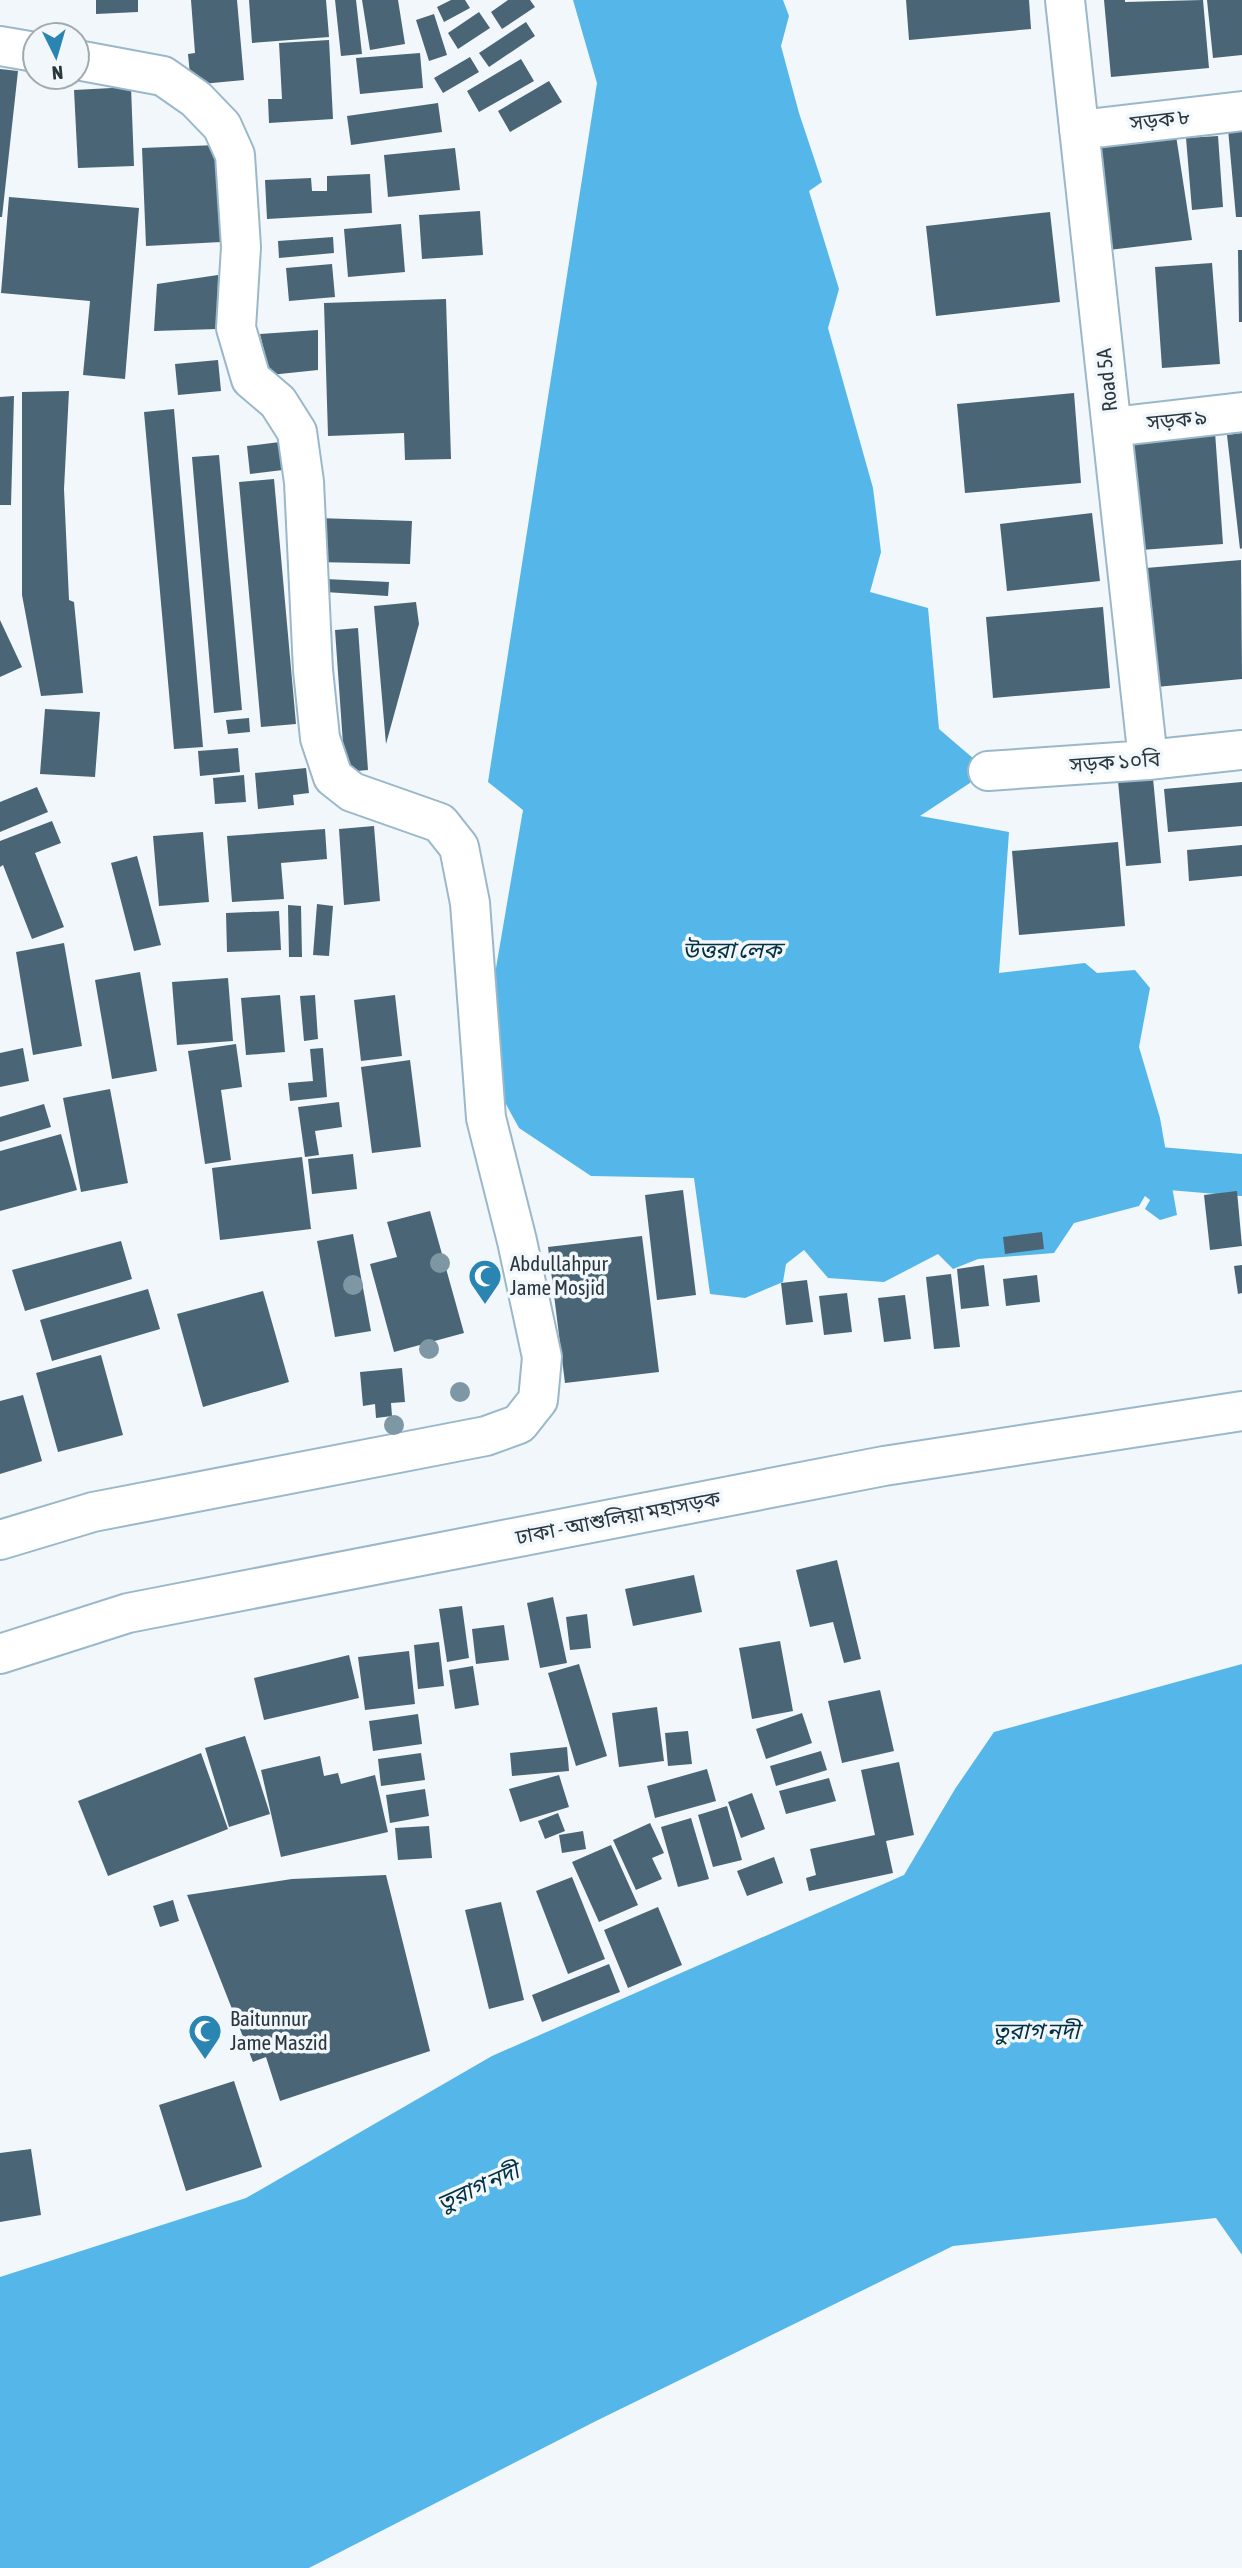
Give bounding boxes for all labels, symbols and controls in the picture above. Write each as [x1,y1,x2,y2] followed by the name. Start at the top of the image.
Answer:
[21,21,91,91] north arrow
[51,61,64,84] text: N
[1127,103,1191,135] street label: সড়ক ৮
[1091,347,1121,413] street label: Road 5A
[1145,404,1208,434] street label: সড়ক ৯
[1068,746,1162,776] street label: সড়ক ১০বি
[682,937,786,963] water label: উত্তরা লেক
[510,1251,609,1299] place label: Abdullahpur Jame Mosjid
[466,1257,504,1306] mosque icon: Abdullahpur Jame Mosjid
[512,1485,723,1549] street label: ঢাকা - আশুলিয়া মহাসড়ক
[230,2006,328,2054] place label: Baitunnur Jame Maszid
[186,2012,224,2061] mosque icon: Baitunnur Jame Maszid
[993,2018,1083,2045] water label: তুরাগ নদী
[433,2156,527,2217] water label: তুরাগ নদী

